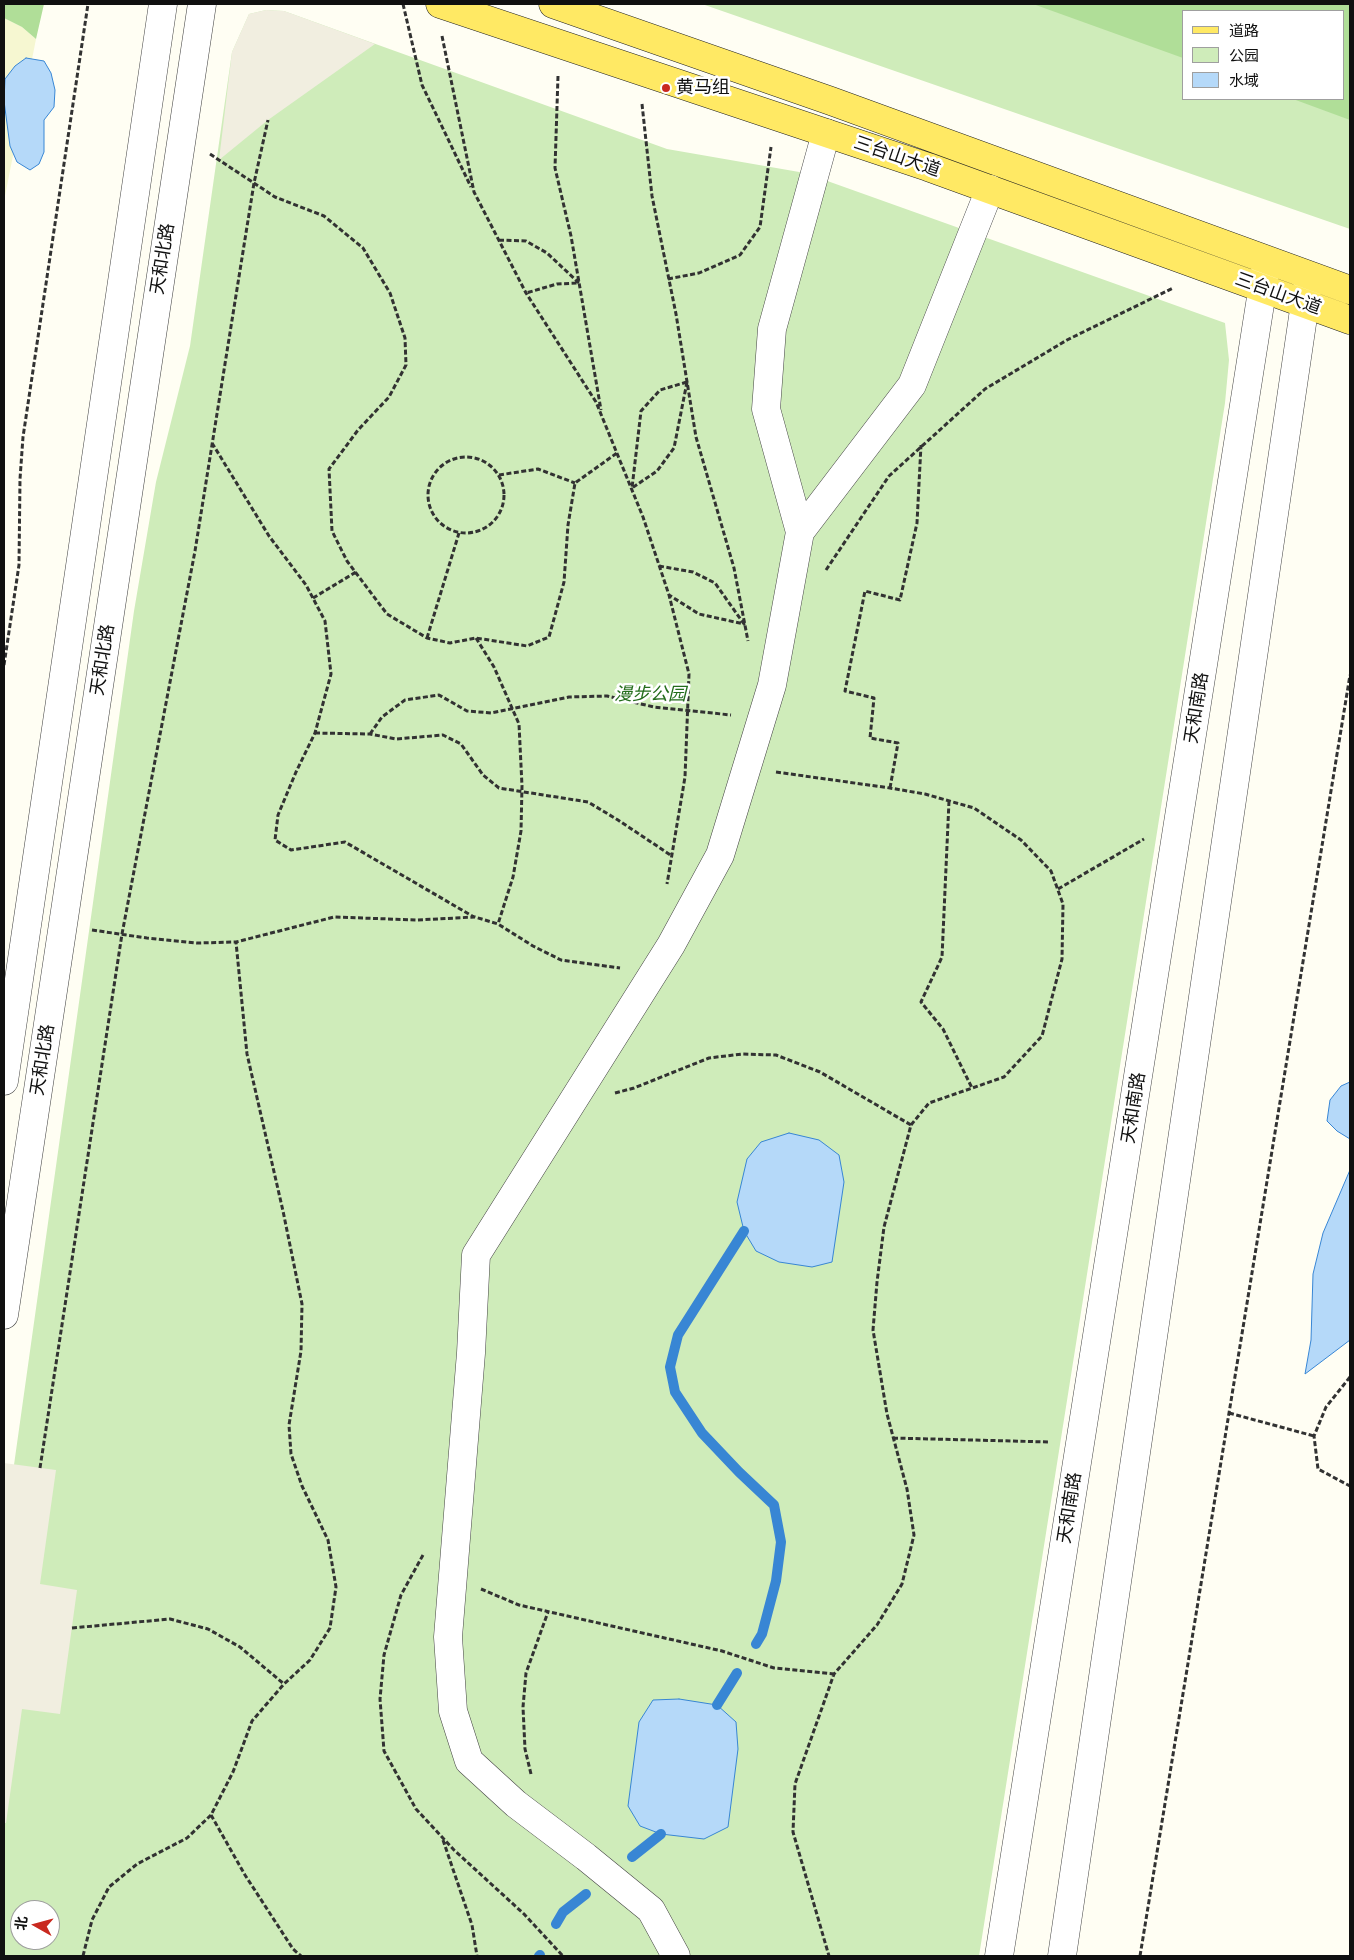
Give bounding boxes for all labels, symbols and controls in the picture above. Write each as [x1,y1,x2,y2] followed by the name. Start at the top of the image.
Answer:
[1182,10,1344,100] legend
[1229,21,1259,40] text: 道路
[1229,46,1259,65] text: 公园
[1229,71,1259,90] text: 水域
[676,77,730,99] place label: 黄马组
[660,82,672,94] marker: 黄马组
[851,132,943,182] street label: 三台山大道
[147,222,179,296] street label: 天和北路
[1232,268,1324,320] street label: 三台山大道
[87,623,119,697] street label: 天和北路
[1181,671,1213,745] street label: 天和南路
[614,684,686,706] park label: 漫步公园
[27,1023,59,1097] street label: 天和北路
[1118,1071,1150,1145] street label: 天和南路
[1054,1471,1086,1545] street label: 天和南路
[10,1900,60,1950] north arrow
[11,1915,31,1931] text: 北

